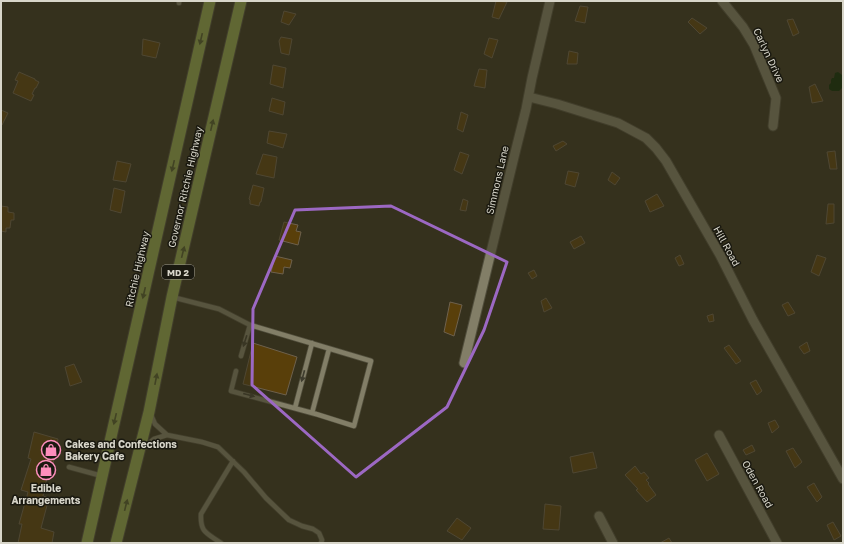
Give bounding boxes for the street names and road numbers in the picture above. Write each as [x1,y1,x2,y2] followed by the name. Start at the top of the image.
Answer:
[751,26,787,84] street label: Carlyn Drive
[165,125,205,249] street label: Governor Ritchie Highway
[483,144,511,216] street label: Simmons Lane
[711,224,743,268] street label: Hill Road
[122,230,152,308] street label: Ritchie Highway
[162,265,194,279] road number: MD 2
[740,458,776,510] street label: Oden Road

